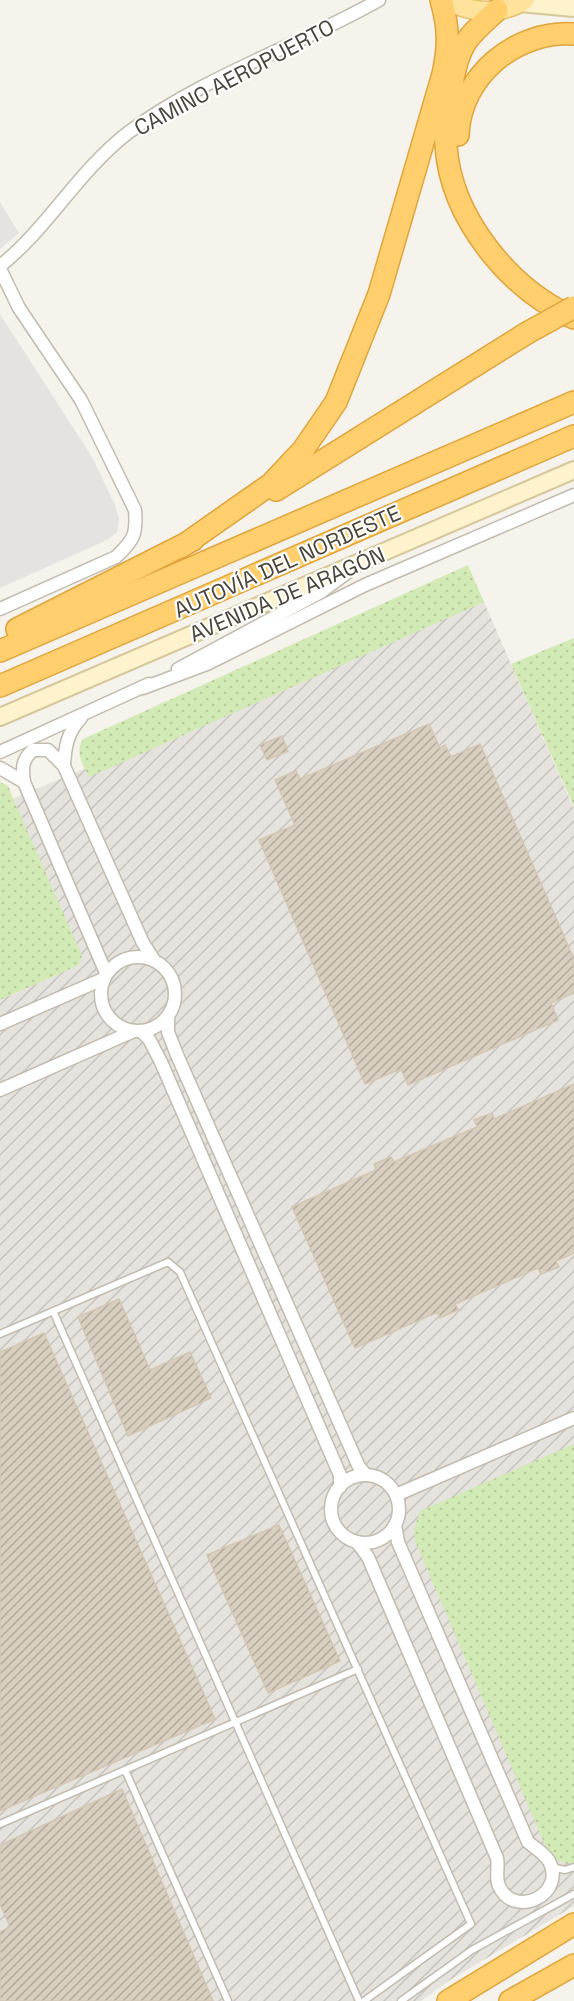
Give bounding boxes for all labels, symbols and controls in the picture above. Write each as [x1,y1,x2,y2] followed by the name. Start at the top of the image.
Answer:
[129,12,339,142] street label: CAMINO AEROPUERTO
[169,498,405,624] street label: AUTOVÍA DEL NORDESTE
[185,540,389,648] street label: AVENIDA DE ARAGÓN

